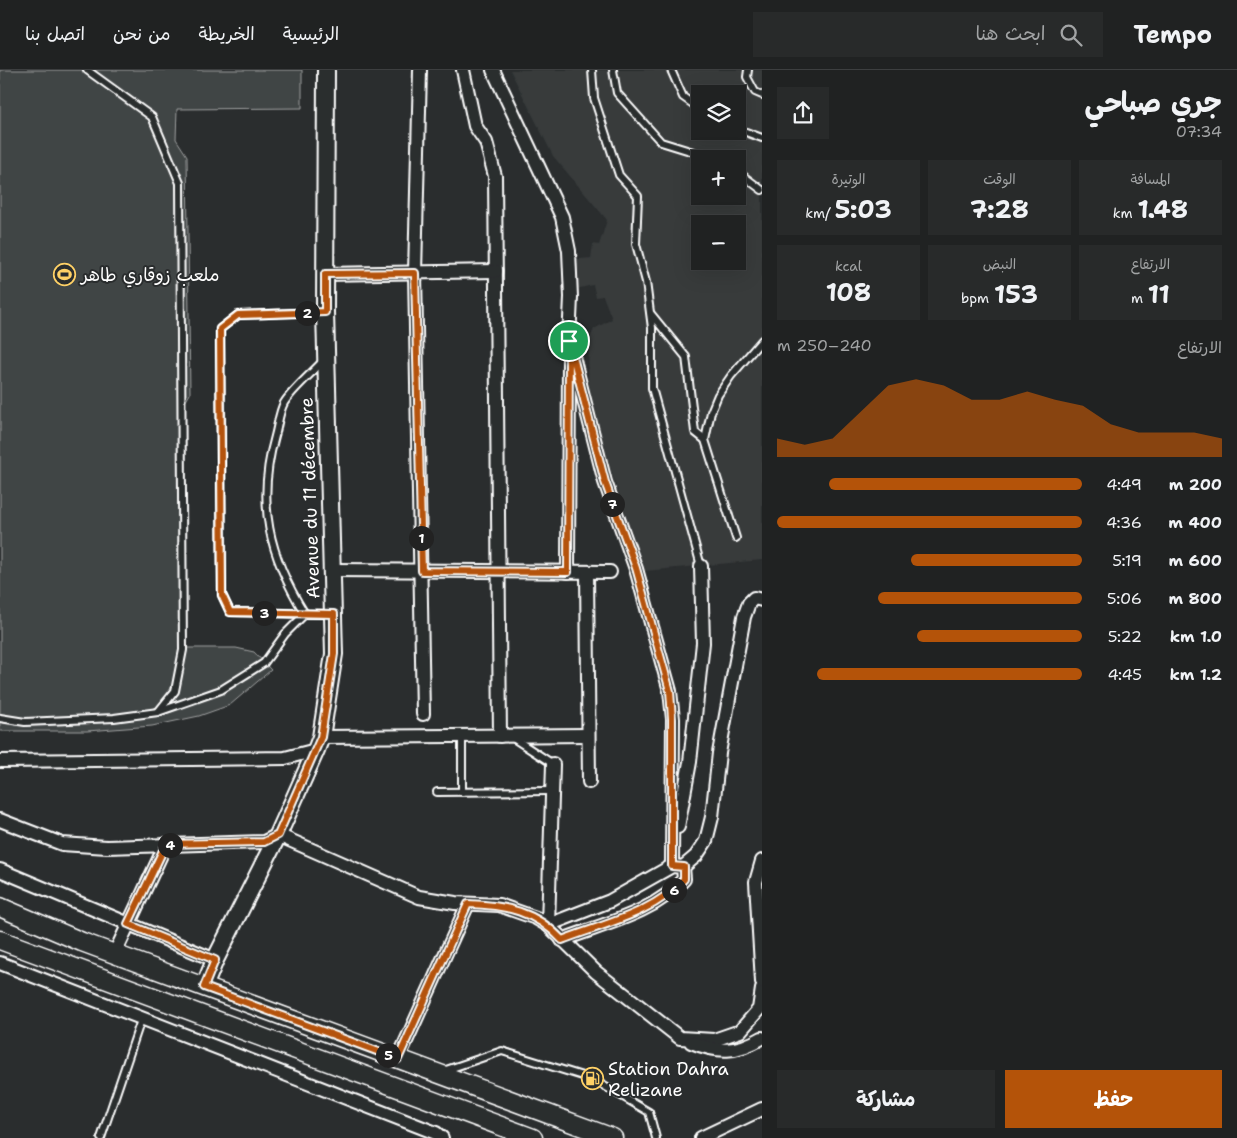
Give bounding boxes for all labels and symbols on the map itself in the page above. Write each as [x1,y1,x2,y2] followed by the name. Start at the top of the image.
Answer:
[53,263,77,287] sports icon: ملعب زوقاري طاهر
[79,263,220,288] place label: ملعب زوقاري طاهر
[294,300,320,326] pin: 2
[548,320,590,362] pin
[294,397,326,599] street label: Avenue du 11 décembre
[600,492,624,516] pin: 7
[408,526,434,550] pin: 1
[252,600,276,626] pin: 3
[158,832,182,858] pin: 4
[662,878,686,902] pin: 6
[376,1042,400,1068] pin: 5
[608,1057,729,1102] place label: Station Dahra Relizane
[580,1067,604,1091] fuel station icon: Station Dahra Relizane

